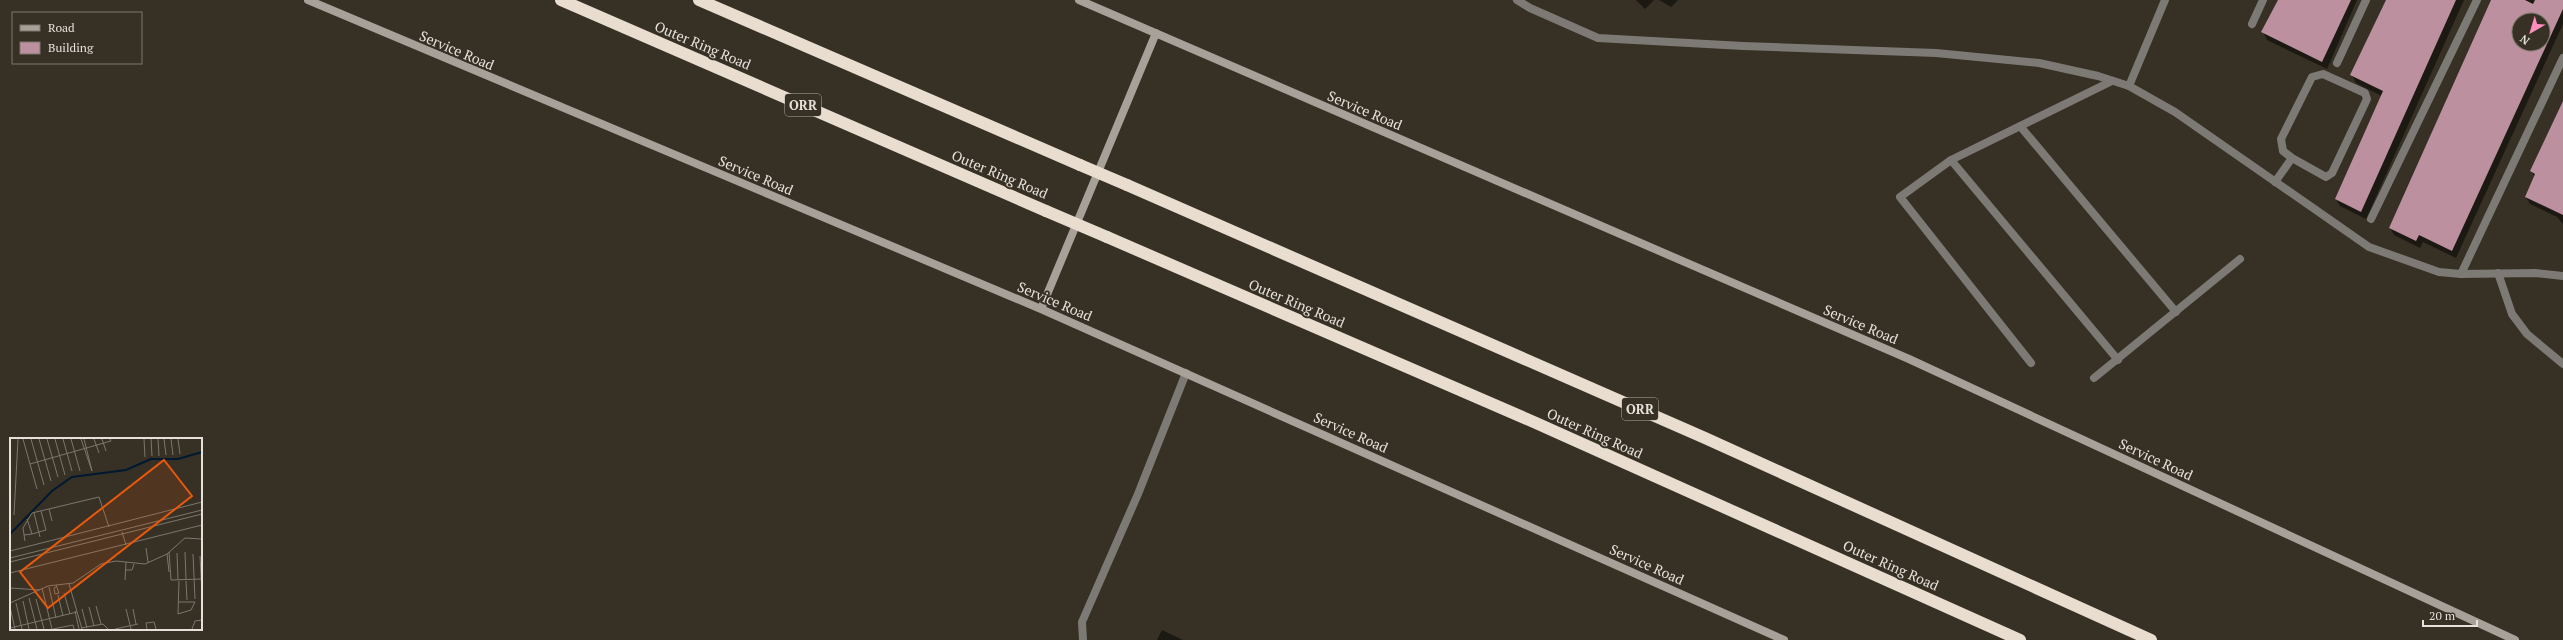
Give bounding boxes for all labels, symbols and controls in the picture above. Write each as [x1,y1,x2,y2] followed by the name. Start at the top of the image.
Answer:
[12,12,142,64] legend
[2511,12,2551,52] north arrow
[652,16,754,74] street label: Outer Ring Road
[48,20,75,35] text: Road
[417,26,497,74] street label: Service Road
[2517,31,2532,48] text: N
[48,40,94,55] text: Building
[1325,86,1405,134] street label: Service Road
[785,94,821,116] road number: ORR
[949,145,1051,203] street label: Outer Ring Road
[716,151,796,199] street label: Service Road
[1246,274,1348,332] street label: Outer Ring Road
[1015,277,1095,325] street label: Service Road
[1821,300,1901,348] street label: Service Road
[1622,398,1658,420] road number: ORR
[1544,403,1646,463] street label: Outer Ring Road
[1311,407,1391,457] street label: Service Road
[2116,434,2196,484] street label: Service Road
[10,438,202,630] inset map
[1840,535,1942,595] street label: Outer Ring Road
[1607,539,1687,589] street label: Service Road
[2423,602,2477,628] scale bar
[2429,608,2456,623] text: 20 m

